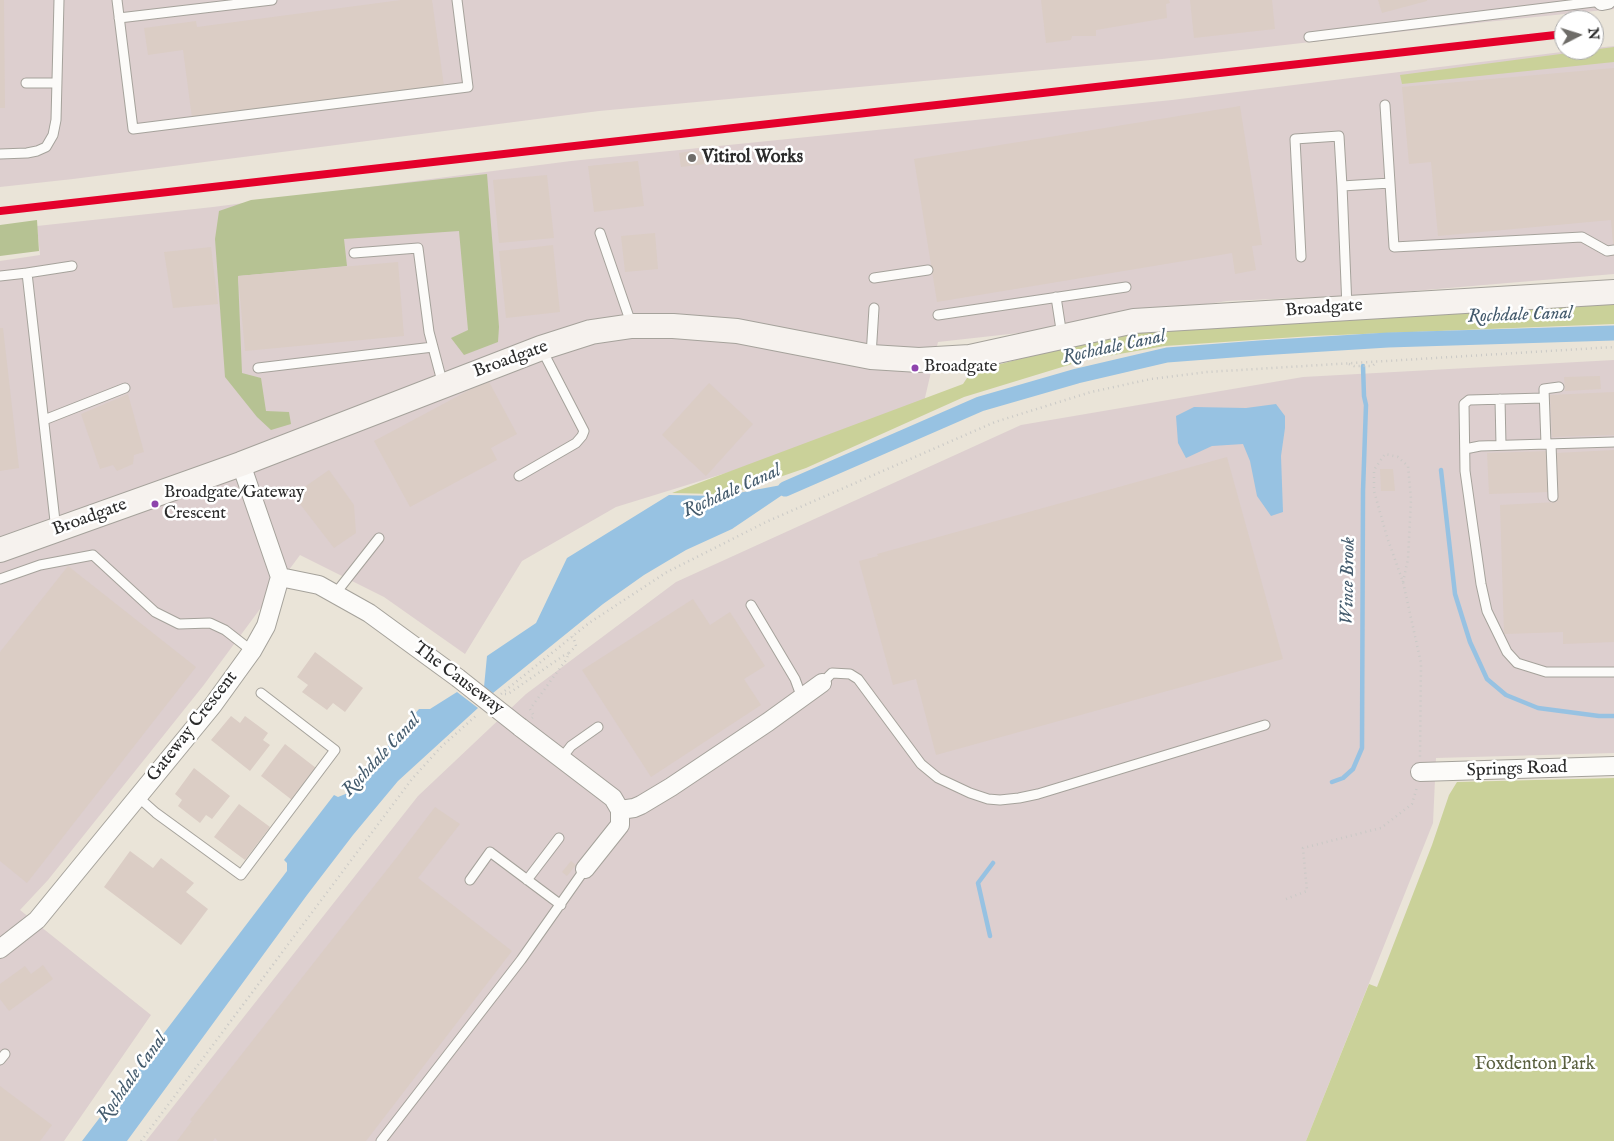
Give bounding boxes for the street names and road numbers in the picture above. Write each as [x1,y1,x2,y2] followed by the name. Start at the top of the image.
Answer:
[1285,296,1363,322] street label: Broadgate
[471,337,551,383] street label: Broadgate
[50,495,130,541] street label: Broadgate
[408,638,508,720] street label: The Causeway
[143,667,243,787] street label: Gateway Crescent
[1466,757,1568,783] street label: Springs Road

